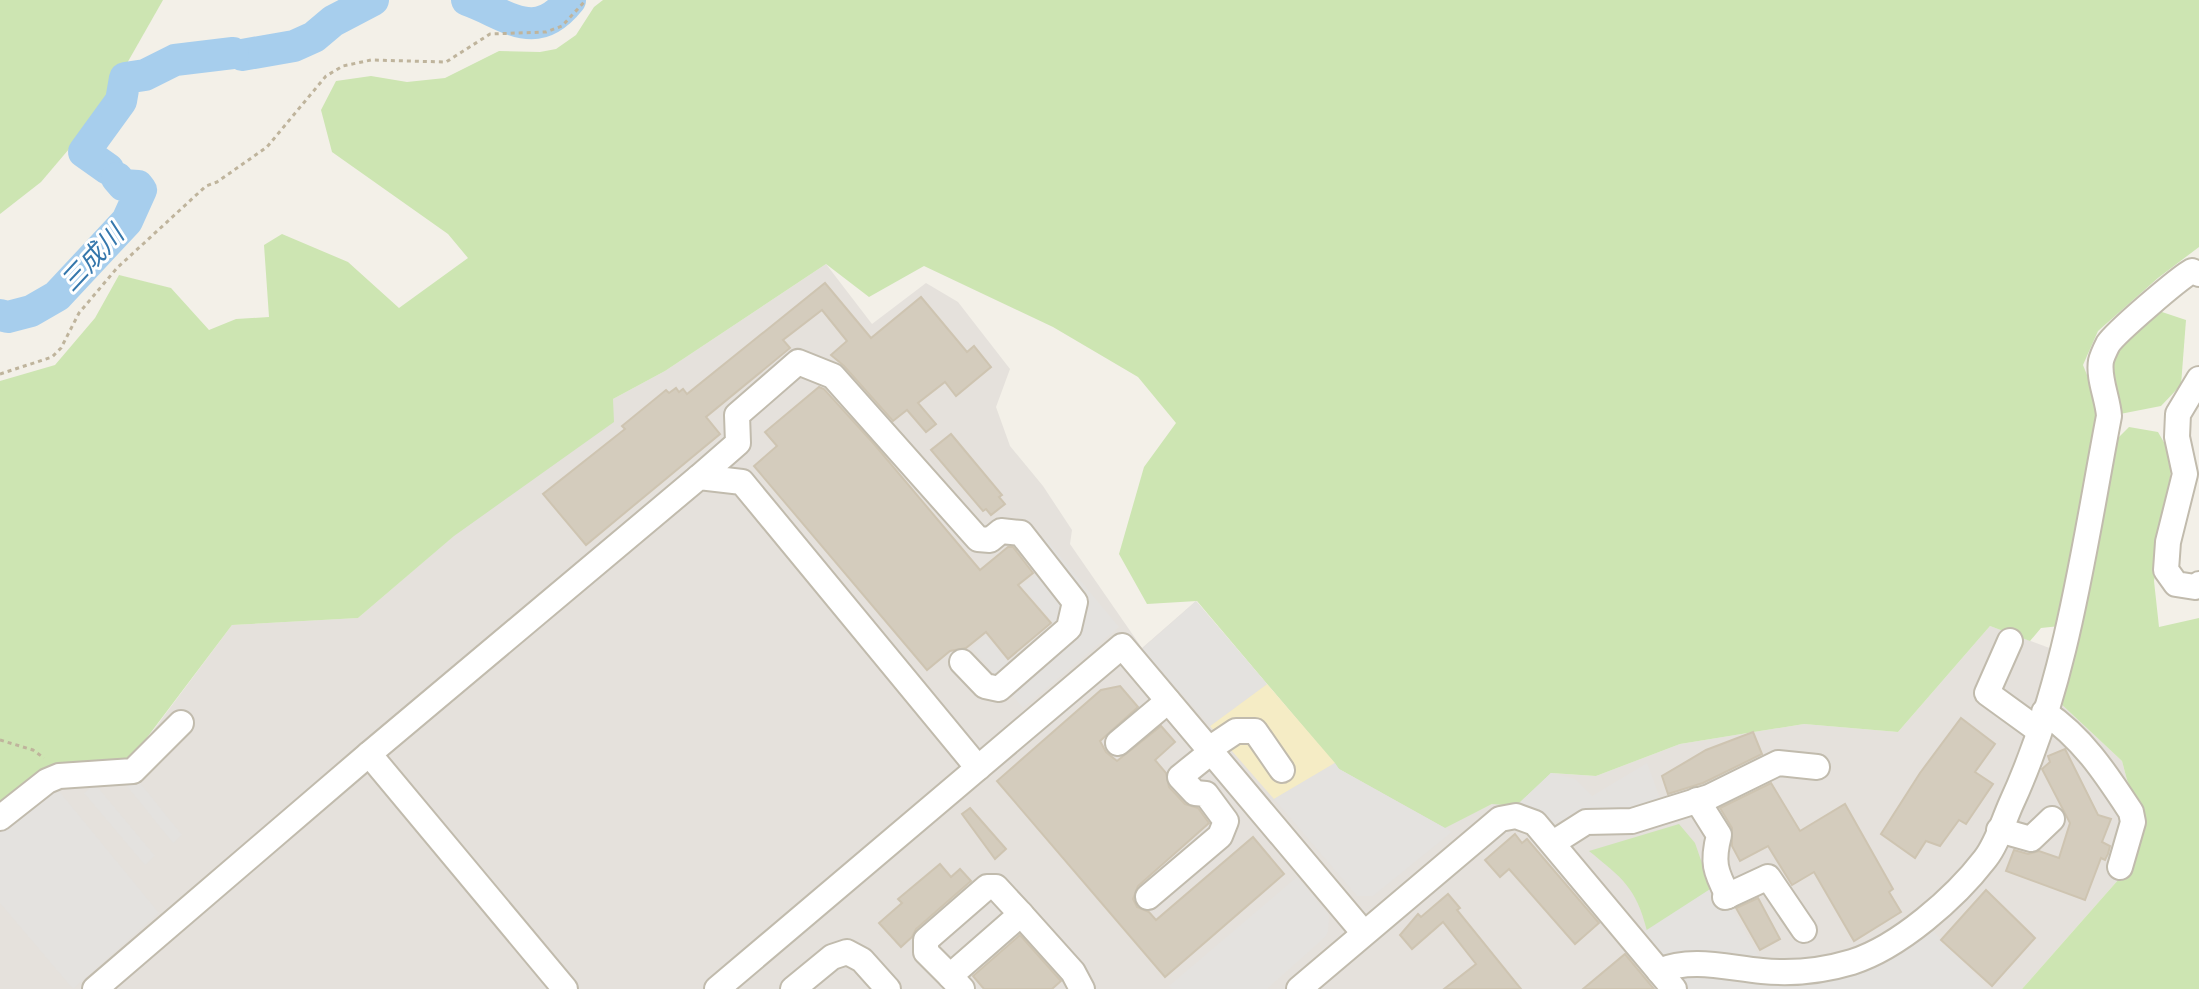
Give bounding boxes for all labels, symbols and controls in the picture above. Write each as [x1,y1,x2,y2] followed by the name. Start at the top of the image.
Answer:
[53,216,132,297] water label: 三成川

